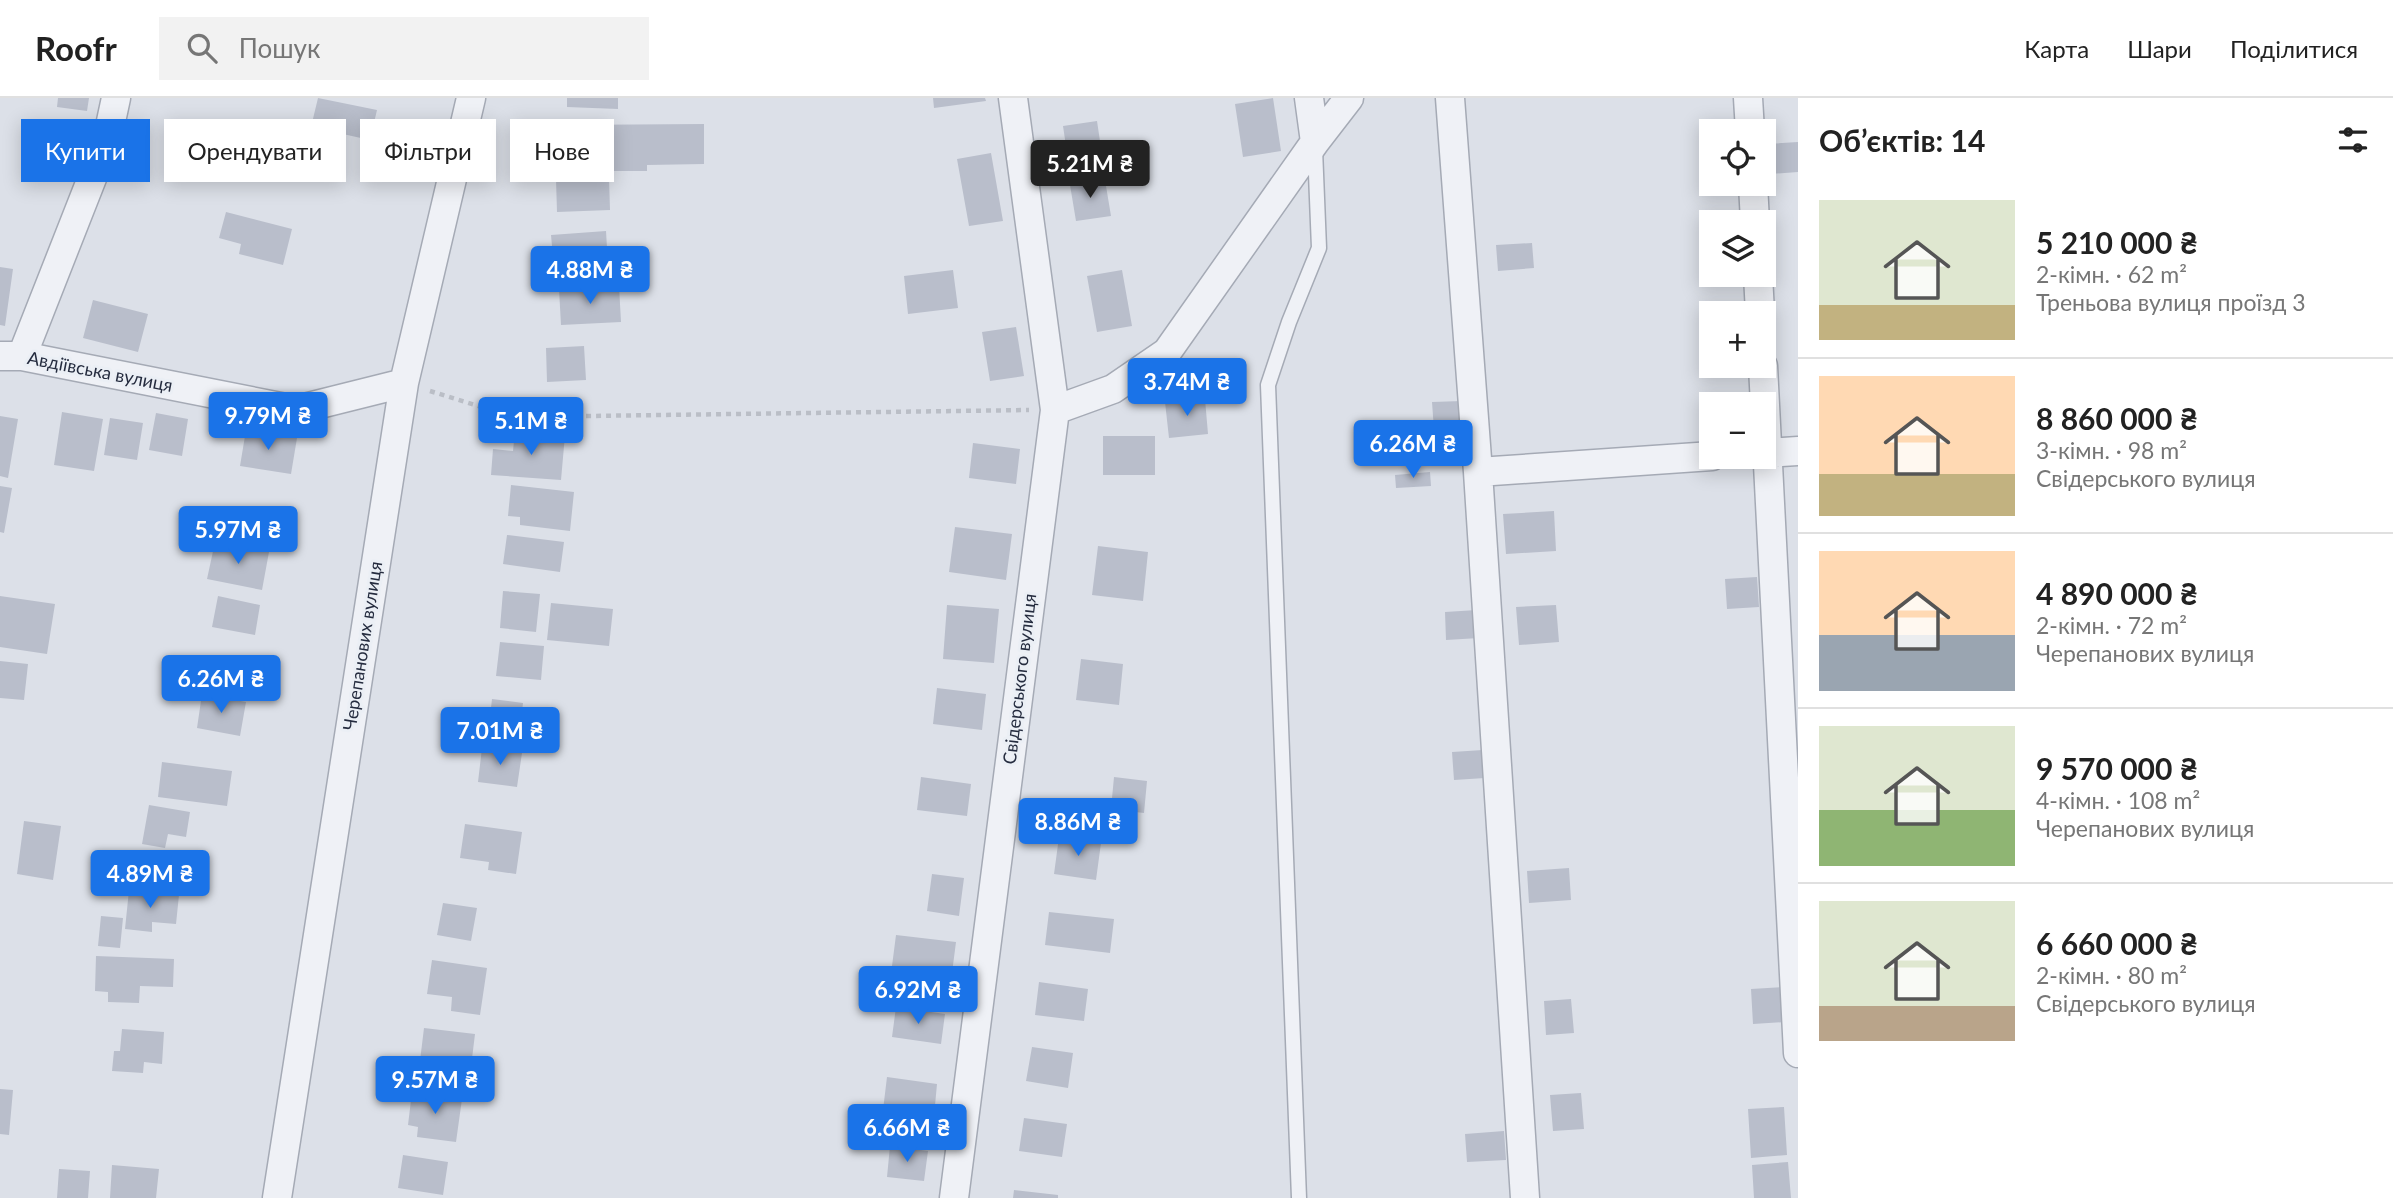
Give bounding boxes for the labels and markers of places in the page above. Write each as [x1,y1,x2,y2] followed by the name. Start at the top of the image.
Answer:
[1025,140,1155,200] pin: 5.21M ₴
[525,246,655,306] pin: 4.88M ₴
[1122,358,1252,418] pin: 3.74M ₴
[203,392,333,452] pin: 9.79M ₴
[474,398,588,457] pin: 5.1M ₴
[1348,420,1478,480] pin: 6.26M ₴
[173,506,303,566] pin: 5.97M ₴
[156,656,286,715] pin: 6.26M ₴
[435,708,565,767] pin: 7.01M ₴
[1013,798,1143,858] pin: 8.86M ₴
[85,850,215,910] pin: 4.89M ₴
[853,967,983,1026] pin: 6.92M ₴
[370,1056,500,1116] pin: 9.57M ₴
[842,1104,972,1164] pin: 6.66M ₴

